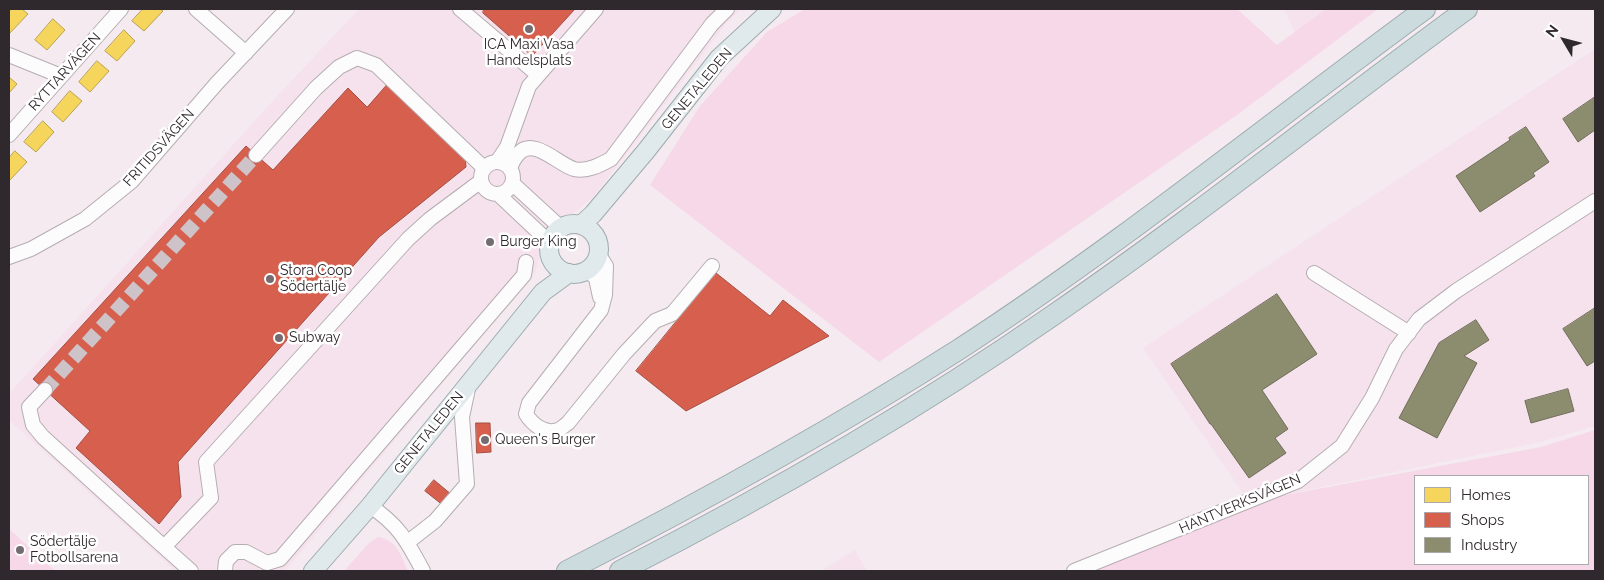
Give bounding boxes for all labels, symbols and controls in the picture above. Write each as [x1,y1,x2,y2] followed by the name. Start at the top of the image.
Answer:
[1539,15,1589,65] north arrow
[1542,22,1562,40] text: N
[523,23,535,35] marker: ICA Maxi Vasa Handelsplats
[25,29,105,115] street label: RYTTARVÄGEN
[484,37,574,70] place label: ICA Maxi Vasa Handelsplats
[658,45,736,133] street label: GENETALEDEN
[120,106,198,190] street label: FRITIDSVÄGEN
[500,234,577,250] place label: Burger King
[484,236,496,248] marker: Burger King
[280,263,352,296] place label: Stora Coop Södertälje
[264,273,276,285] marker: Stora Coop Södertälje
[289,330,340,346] place label: Subway
[273,332,285,344] marker: Subway
[391,388,467,478] street label: GENETALEDEN
[495,432,595,448] place label: Queen's Burger
[479,434,491,446] marker: Queen's Burger
[1177,471,1303,537] street label: HANTVERKSVÄGEN
[1414,475,1589,565] legend
[1461,486,1511,504] text: Homes
[1461,511,1504,529] text: Shops
[30,534,118,566] place label: Södertälje Fotbollsarena
[1461,536,1517,554] text: Industry
[14,544,26,556] marker: Södertälje Fotbollsarena

